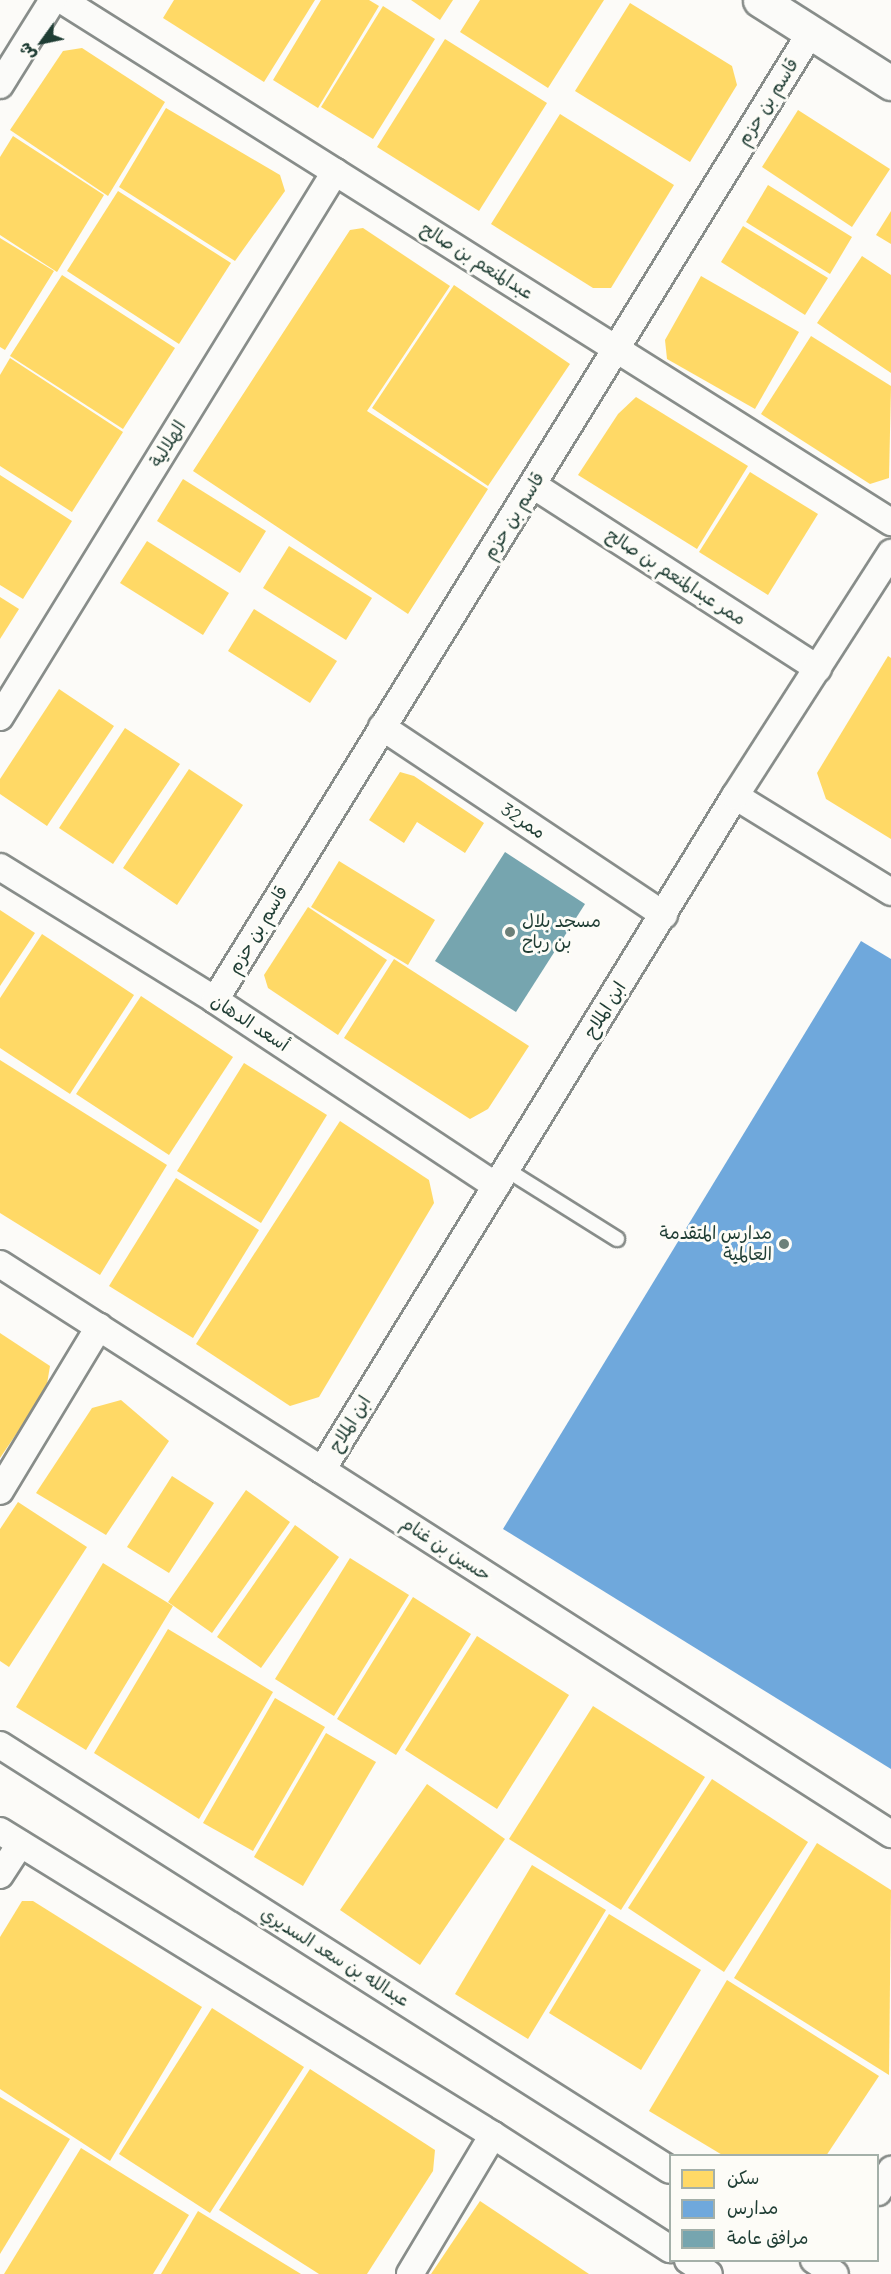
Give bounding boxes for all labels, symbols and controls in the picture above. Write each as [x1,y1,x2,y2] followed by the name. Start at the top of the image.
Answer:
[12,12,72,72] north arrow
[14,39,40,65] text: ش
[733,54,803,150] street label: قاسم بن حزم
[417,218,537,304] street label: عبدالمنعم بن صالح
[145,417,191,471] street label: الهلالية
[479,468,549,564] street label: قاسم بن حزم
[602,524,750,630] street label: ممر عبدالمنعم بن صالح
[497,798,549,844] street label: ممر32
[223,882,293,978] street label: قاسم بن حزم
[522,911,601,954] place label: مسجد بلال بن رباح
[503,925,517,939] marker: مسجد بلال بن رباح
[579,978,631,1042] street label: ابن الملاح
[207,990,293,1056] street label: أسعد الدهان
[660,1223,772,1266] place label: مدارس المتقدمة العالمية
[777,1237,791,1251] marker: مدارس المتقدمة العالمية
[324,1392,376,1456] street label: ابن الملاح
[397,1512,495,1586] street label: حسين بن غنام
[257,1903,413,2011] street label: عبدالله بن سعد السديري
[669,2154,879,2262] legend
[727,2166,759,2189] text: سكن
[727,2196,778,2219] text: مدارس
[727,2226,809,2249] text: مرافق عامة

